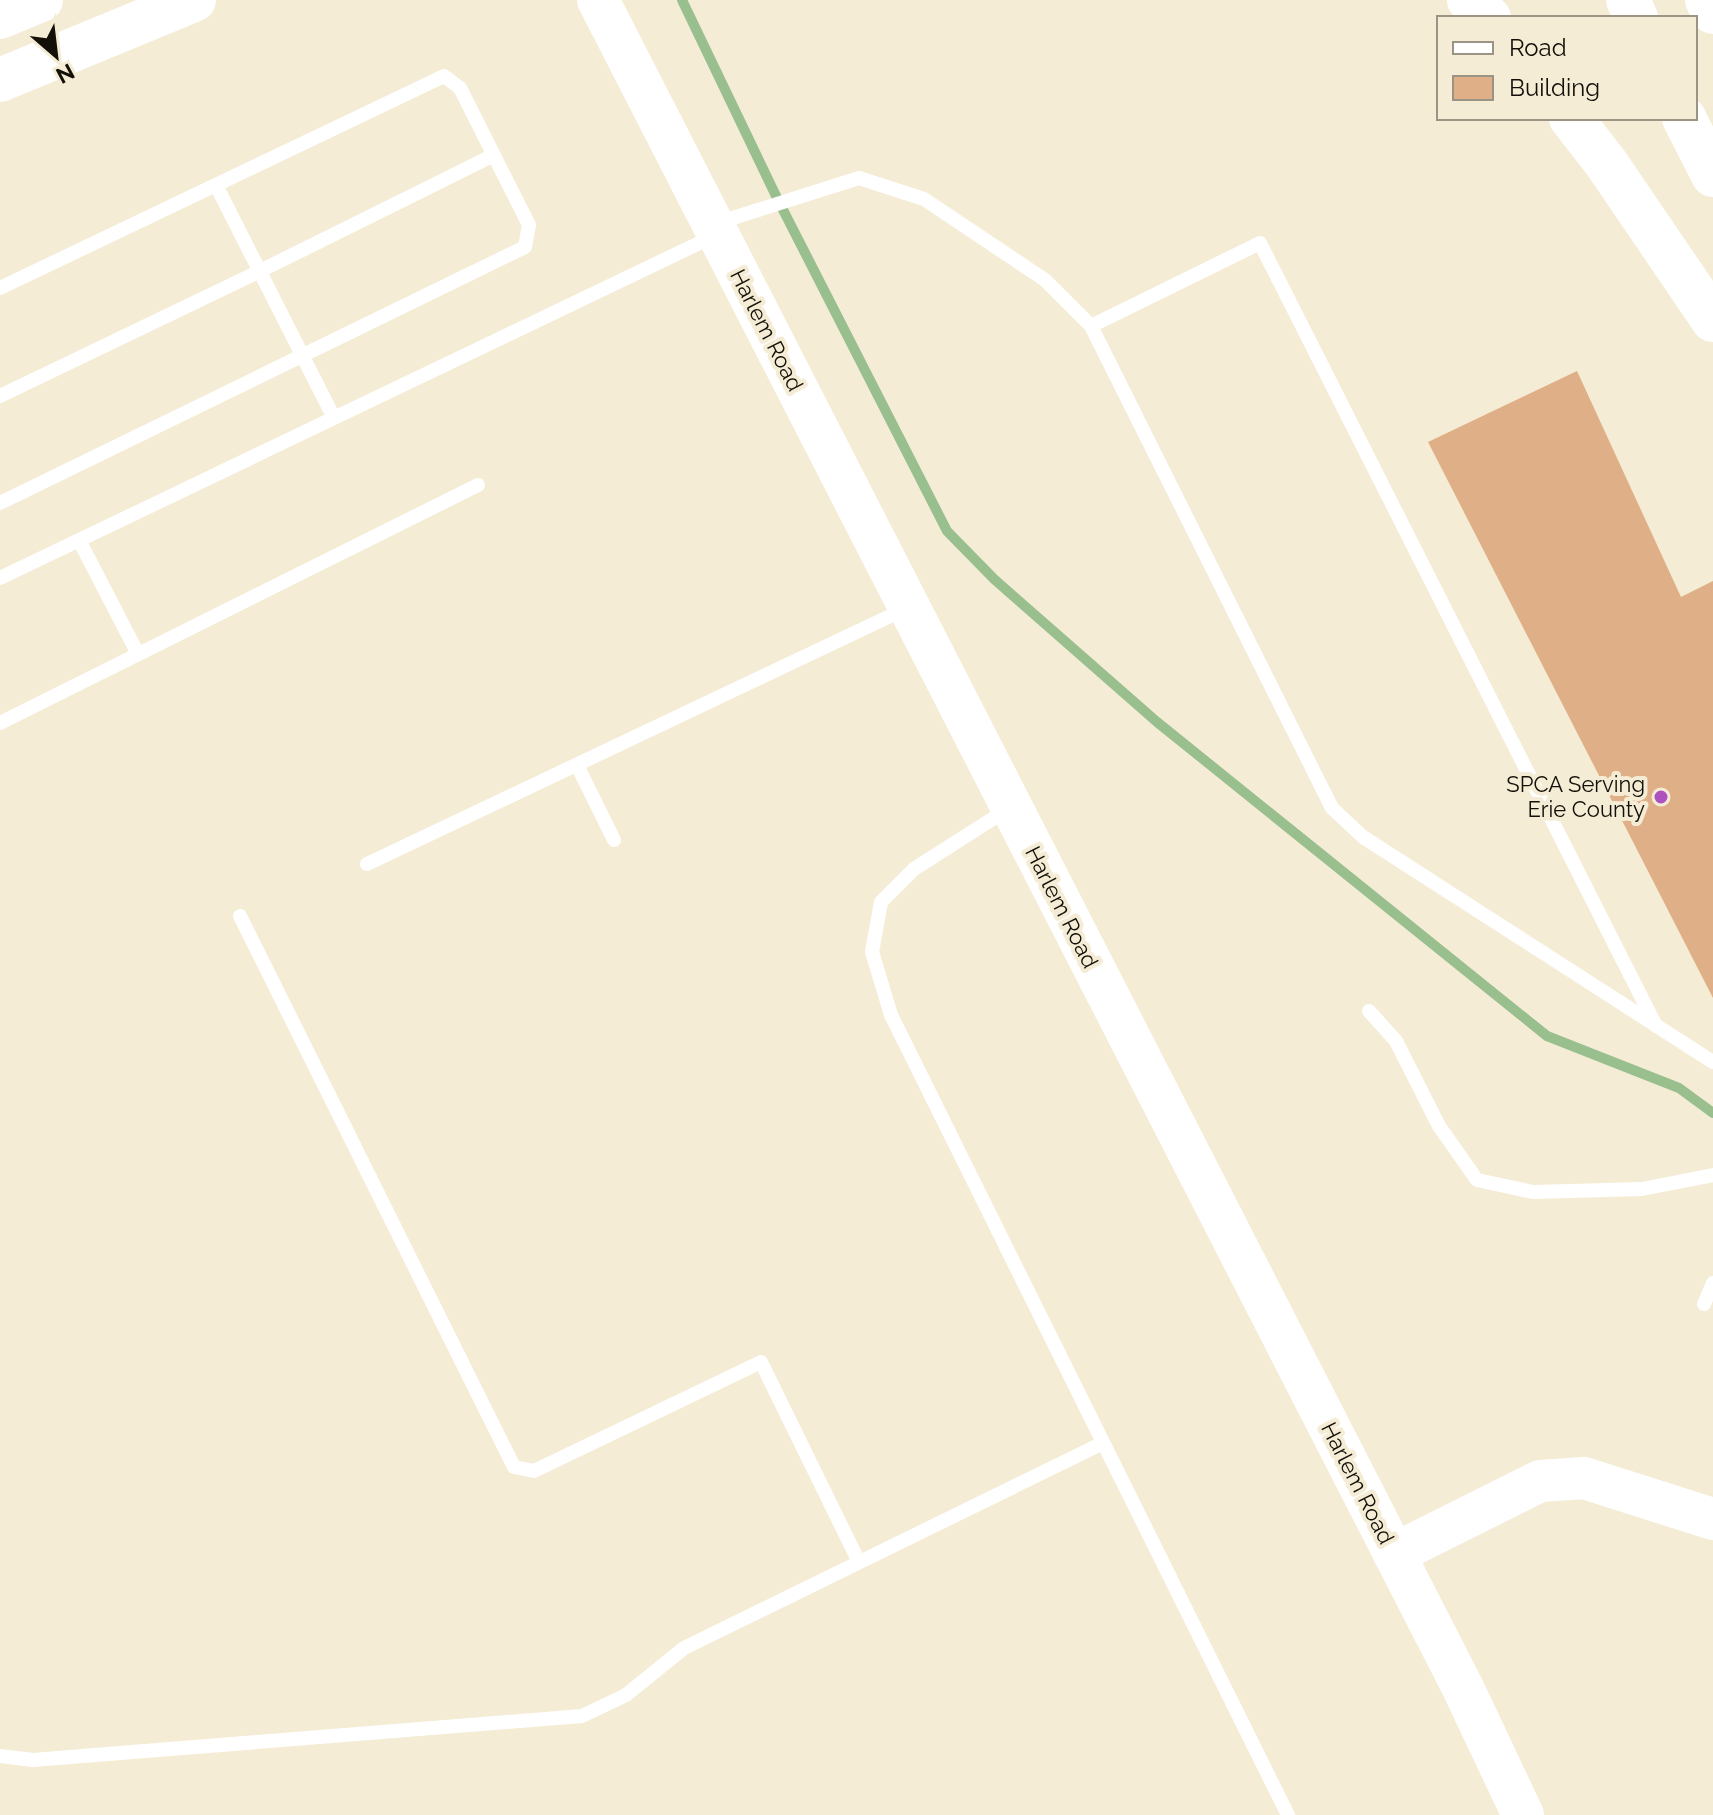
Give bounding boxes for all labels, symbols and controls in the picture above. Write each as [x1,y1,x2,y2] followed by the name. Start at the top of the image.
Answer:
[16,16,96,96] north arrow
[1437,16,1697,120] legend
[1509,33,1567,62] text: Road
[52,58,79,89] text: N
[1509,73,1600,102] text: Building
[725,265,809,395] street label: Harlem Road
[1506,771,1645,822] place label: SPCA Serving Erie County
[1652,788,1670,806] marker: SPCA Serving Erie County
[1020,842,1104,972] street label: Harlem Road
[1316,1418,1400,1548] street label: Harlem Road

